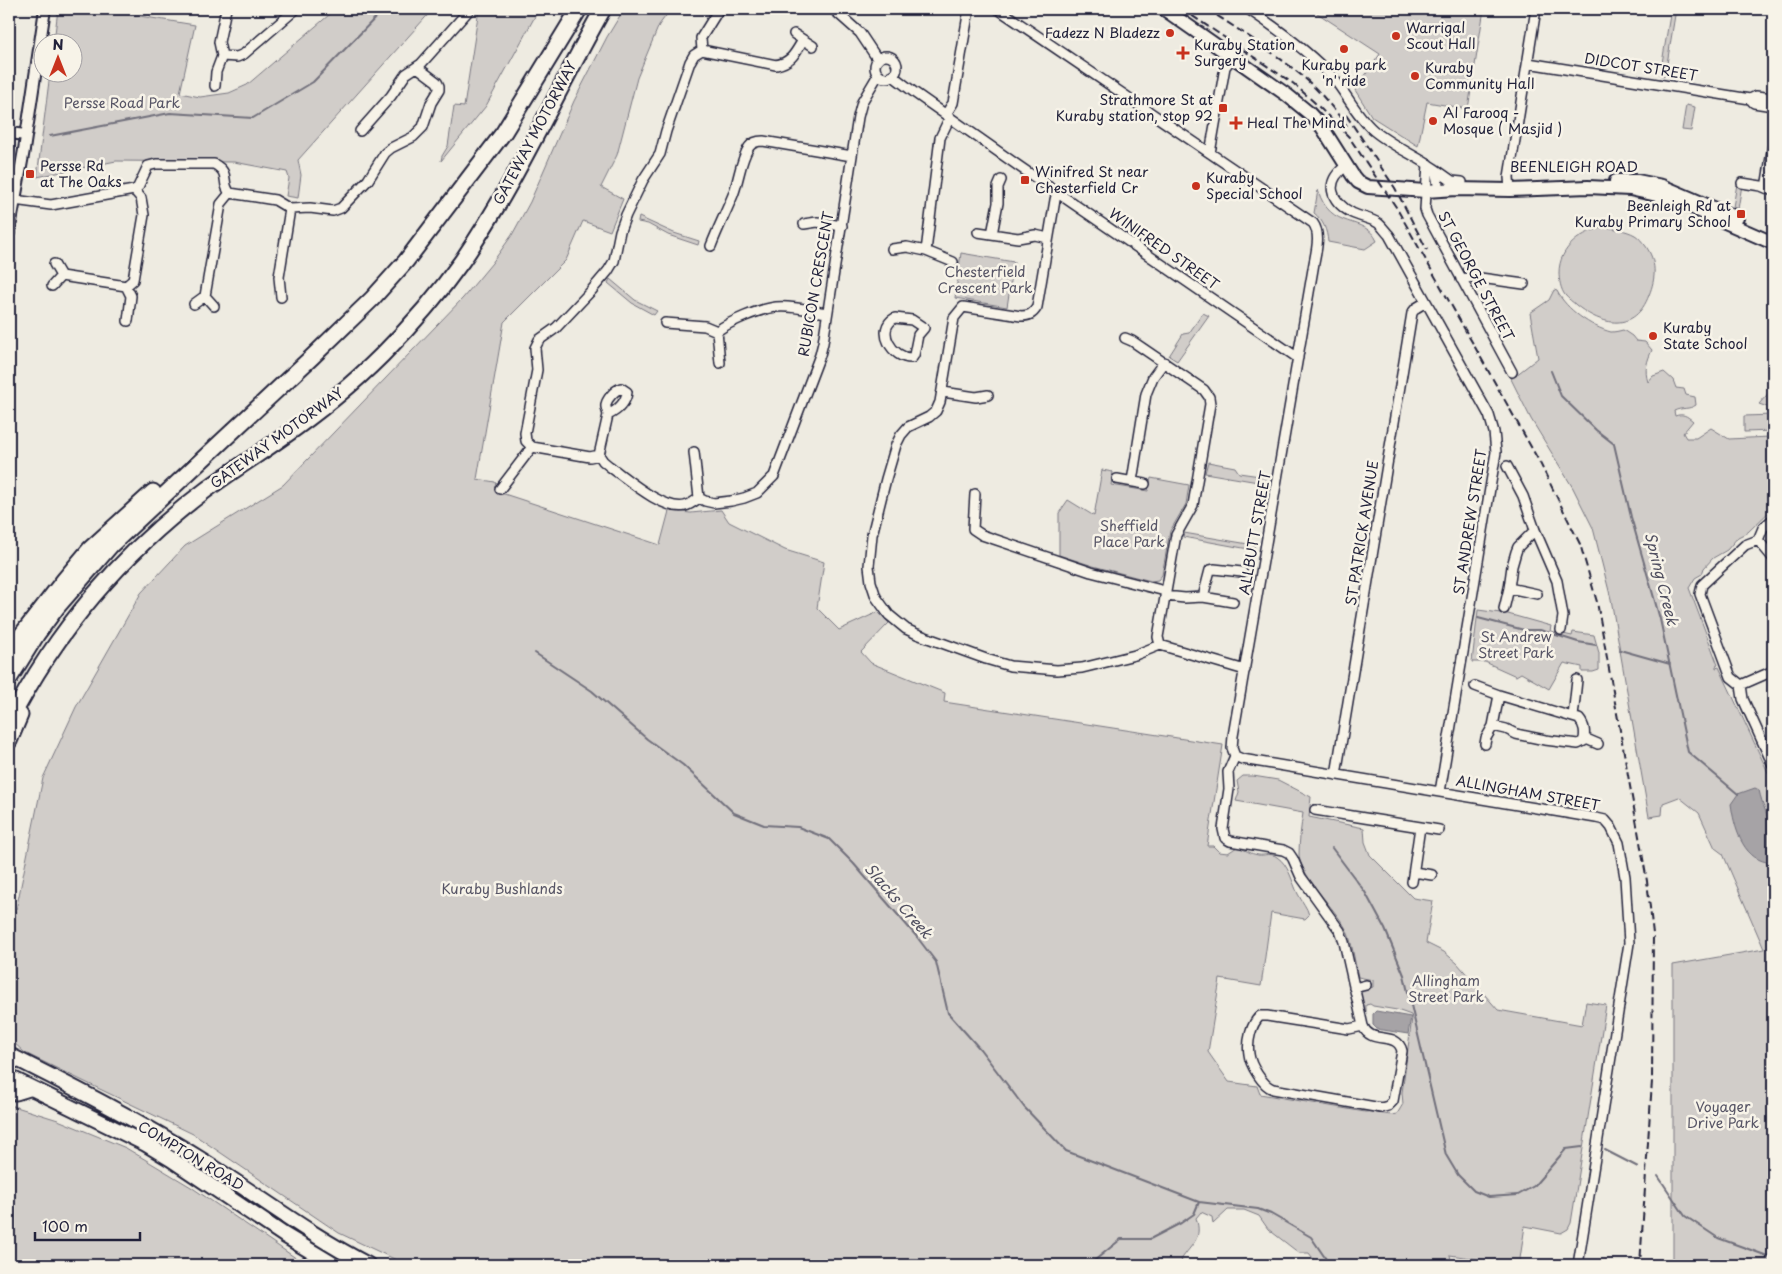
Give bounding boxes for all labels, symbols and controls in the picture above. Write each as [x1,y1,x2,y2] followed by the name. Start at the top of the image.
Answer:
[1406,17,1476,54] place label: Warrigal Scout Hall
[1045,22,1160,43] place label: Fadezz N Bladezz
[1164,27,1176,39] marker: Fadezz N Bladezz
[1390,30,1402,42] marker: Warrigal Scout Hall
[32,32,82,82] north arrow
[52,34,64,55] text: N
[1194,34,1295,71] place label: Kuraby Station Surgery
[1338,43,1350,55] marker: Kuraby park 'n' ride
[1176,46,1190,60] marker: Kuraby Station Surgery
[1583,47,1700,86] street label: DIDCOT STREET
[1301,54,1387,91] place label: Kuraby park 'n' ride
[488,57,581,208] street label: GATEWAY MOTORWAY
[1425,57,1534,94] place label: Kuraby Community Hall
[1409,70,1421,82] marker: Kuraby Community Hall
[1056,89,1213,126] place label: Strathmore St at Kuraby station, stop 92
[64,92,181,113] park label: Persse Road Park
[1217,102,1229,114] marker: Strathmore St at Kuraby station, stop 92
[1443,102,1562,139] place label: Al Farooq - Mosque ( Masjid )
[1247,112,1346,133] place label: Heal The Mind
[1427,115,1439,127] marker: Al Farooq - Mosque ( Masjid )
[1229,116,1243,130] marker: Heal The Mind
[40,155,122,192] place label: Persse Rd at The Oaks
[1510,156,1638,177] street label: BEENLEIGH ROAD
[1035,161,1149,198] place label: Winifred St near Chesterfield Cr
[1206,167,1303,204] place label: Kuraby Special School
[24,168,36,180] marker: Persse Rd at The Oaks
[1019,174,1031,186] marker: Winifred St near Chesterfield Cr
[1190,180,1202,192] marker: Kuraby Special School
[1575,195,1731,232] place label: Beenleigh Rd at Kuraby Primary School
[1105,203,1224,295] street label: WINIFRED STREET
[1433,207,1520,345] street label: ST GEORGE STREET
[1735,208,1747,220] marker: Beenleigh Rd at Kuraby Primary School
[792,209,839,358] street label: RUBICON CRESCENT
[937,261,1033,298] park label: Chesterfield Crescent Park
[1663,317,1747,354] place label: Kuraby State School
[1647,330,1659,342] marker: Kuraby State School
[206,382,348,493] street label: GATEWAY MOTORWAY
[1448,447,1491,596] street label: ST ANDREW STREET
[1340,459,1383,607] street label: ST PATRICK AVENUE
[1233,469,1276,596] street label: ALLBUTT STREET
[1093,515,1165,552] park label: Sheffield Place Park
[1640,530,1685,628] water label: Spring Creek
[1478,626,1555,663] park label: St Andrew Street Park
[1454,770,1602,816] street label: ALLINGHAM STREET
[860,857,939,944] water label: Slacks Creek
[441,878,563,899] park label: Kuraby Bushlands
[1408,970,1485,1007] park label: Allingham Street Park
[1687,1096,1759,1133] park label: Voyager Drive Park
[134,1116,248,1196] street label: COMPTON ROAD
[35,1209,140,1241] scale bar
[42,1214,88,1237] text: 100 m

